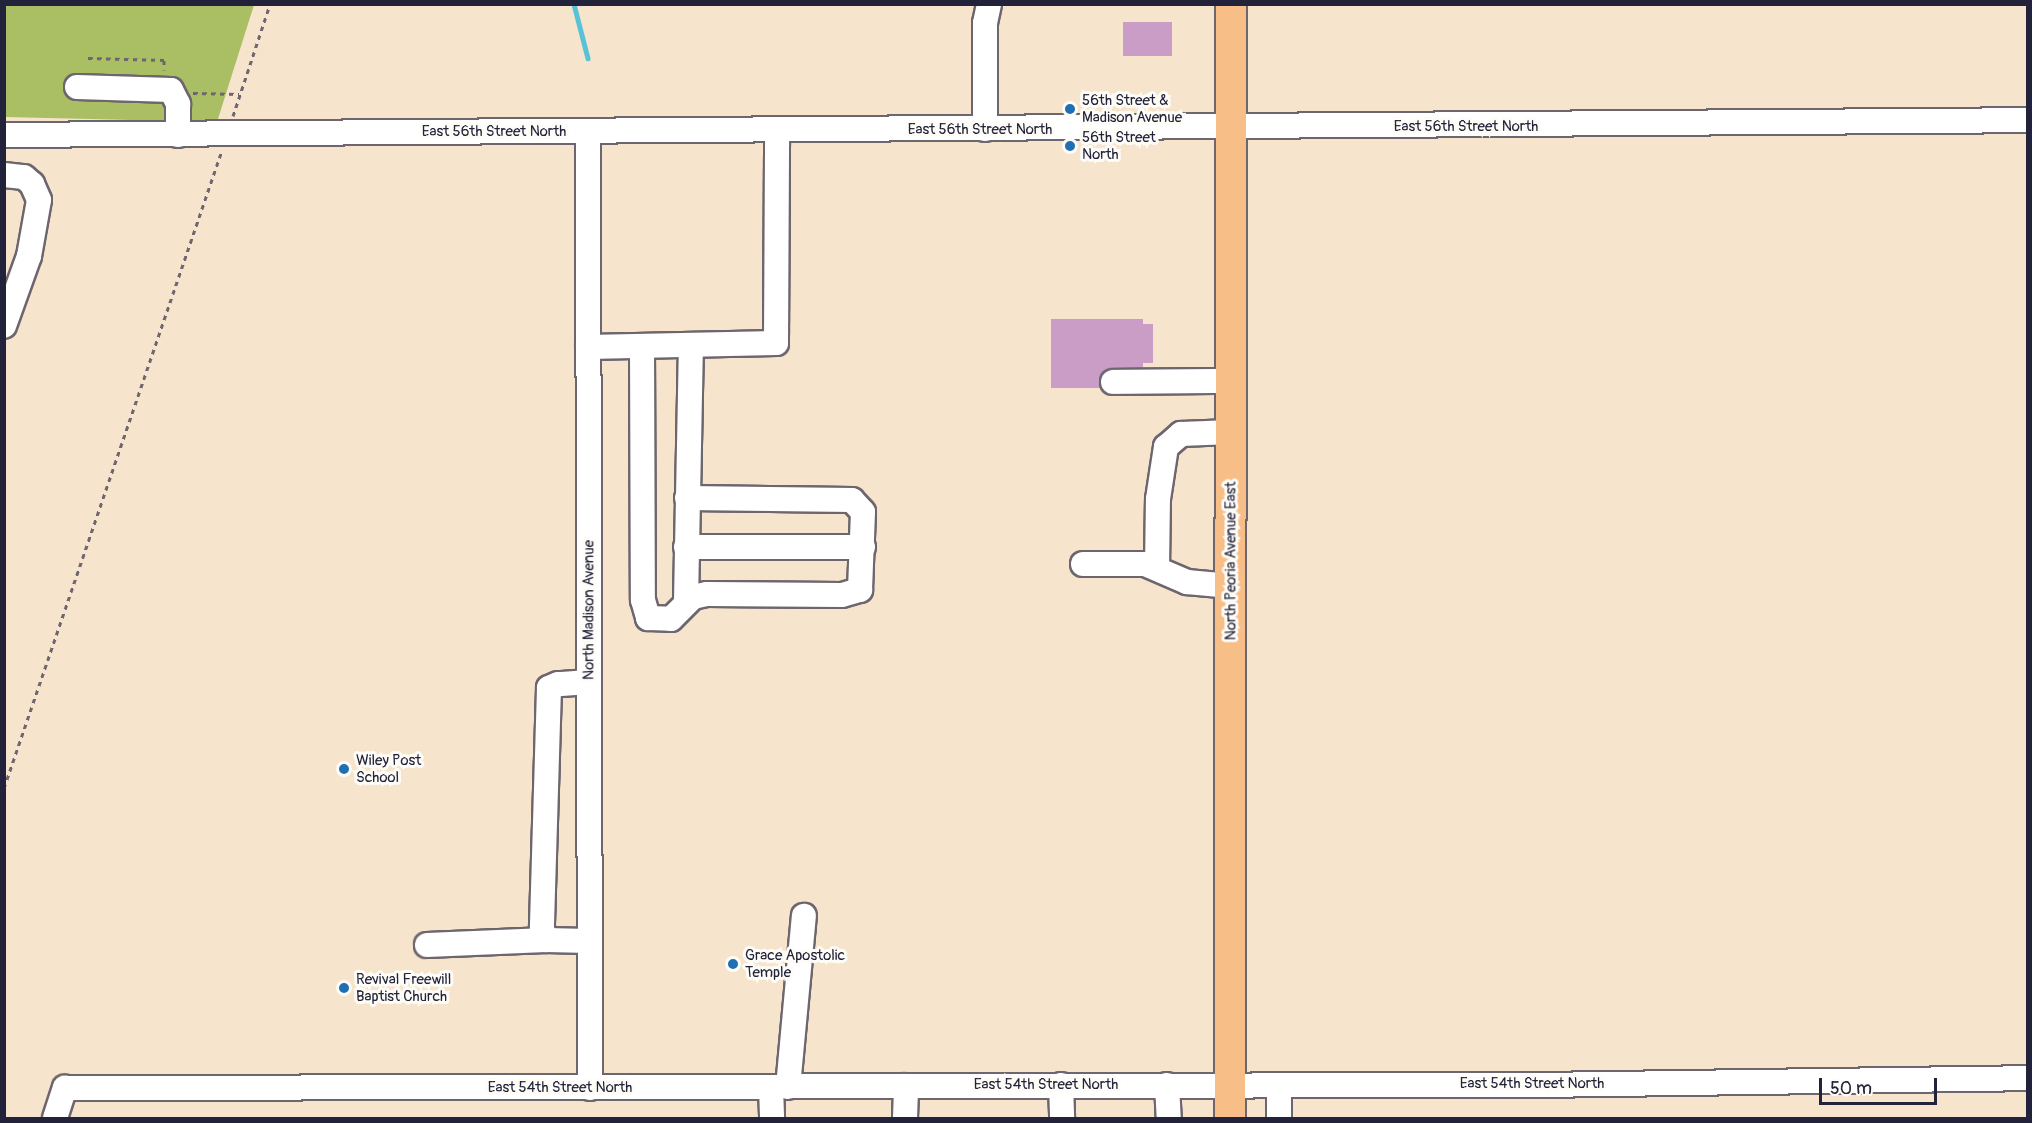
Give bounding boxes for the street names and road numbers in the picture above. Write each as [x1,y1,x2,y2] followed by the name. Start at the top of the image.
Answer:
[1394,118,1538,136] street label: East 56th Street North
[908,121,1052,139] street label: East 56th Street North
[422,123,566,141] street label: East 56th Street North
[1222,482,1240,640] street label: North Peoria Avenue East
[580,540,598,680] street label: North Madison Avenue
[1460,1075,1604,1093] street label: East 54th Street North
[974,1076,1118,1094] street label: East 54th Street North
[488,1079,632,1097] street label: East 54th Street North

